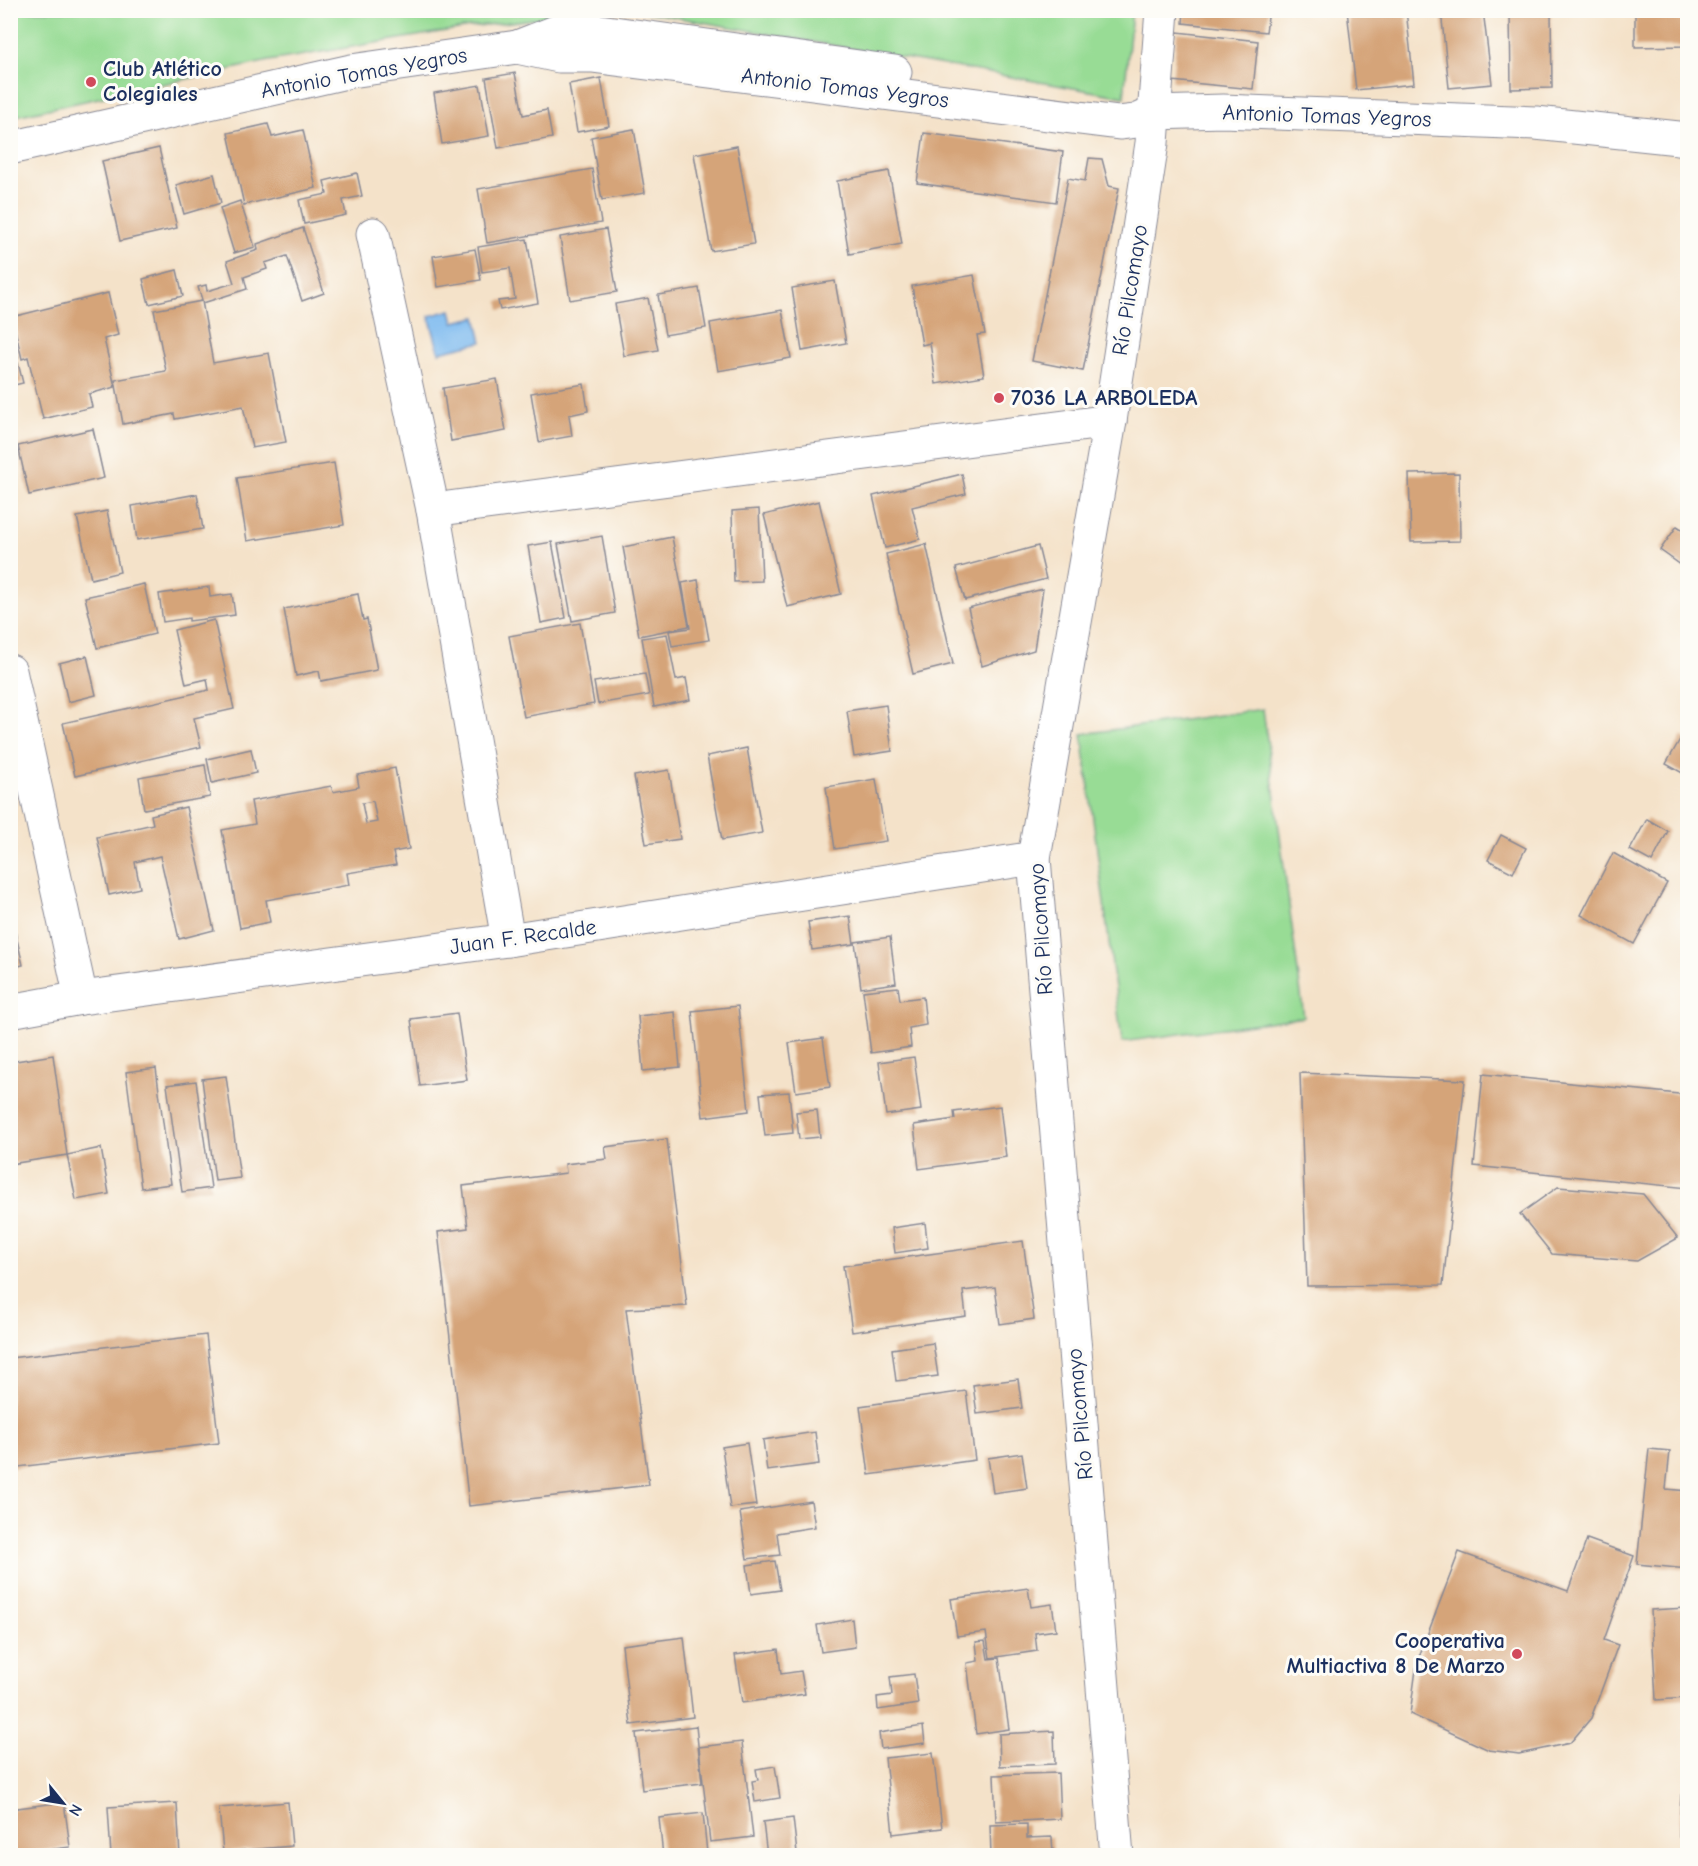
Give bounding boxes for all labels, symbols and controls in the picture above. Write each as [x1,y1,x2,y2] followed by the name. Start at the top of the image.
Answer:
[259,42,469,104] street label: Antonio Tomas Yegros
[103,56,222,107] place label: Club Atlético Colegiales
[740,62,950,114] street label: Antonio Tomas Yegros
[84,75,98,89] marker: Club Atlético Colegiales
[1222,99,1432,133] street label: Antonio Tomas Yegros
[1107,223,1153,357] street label: Río Pilcomayo
[1011,385,1197,411] place label: 7036 LA ARBOLEDA
[992,391,1006,405] marker: 7036 LA ARBOLEDA
[1023,862,1059,996] street label: Río Pilcomayo
[448,914,598,960] street label: Juan F. Recalde
[1061,1347,1099,1481] street label: Río Pilcomayo
[1286,1628,1505,1679] place label: Cooperativa Multiactiva 8 De Marzo
[1510,1647,1524,1661] marker: Cooperativa Multiactiva 8 De Marzo
[33,1773,93,1833] north arrow
[65,1801,86,1819] text: N

